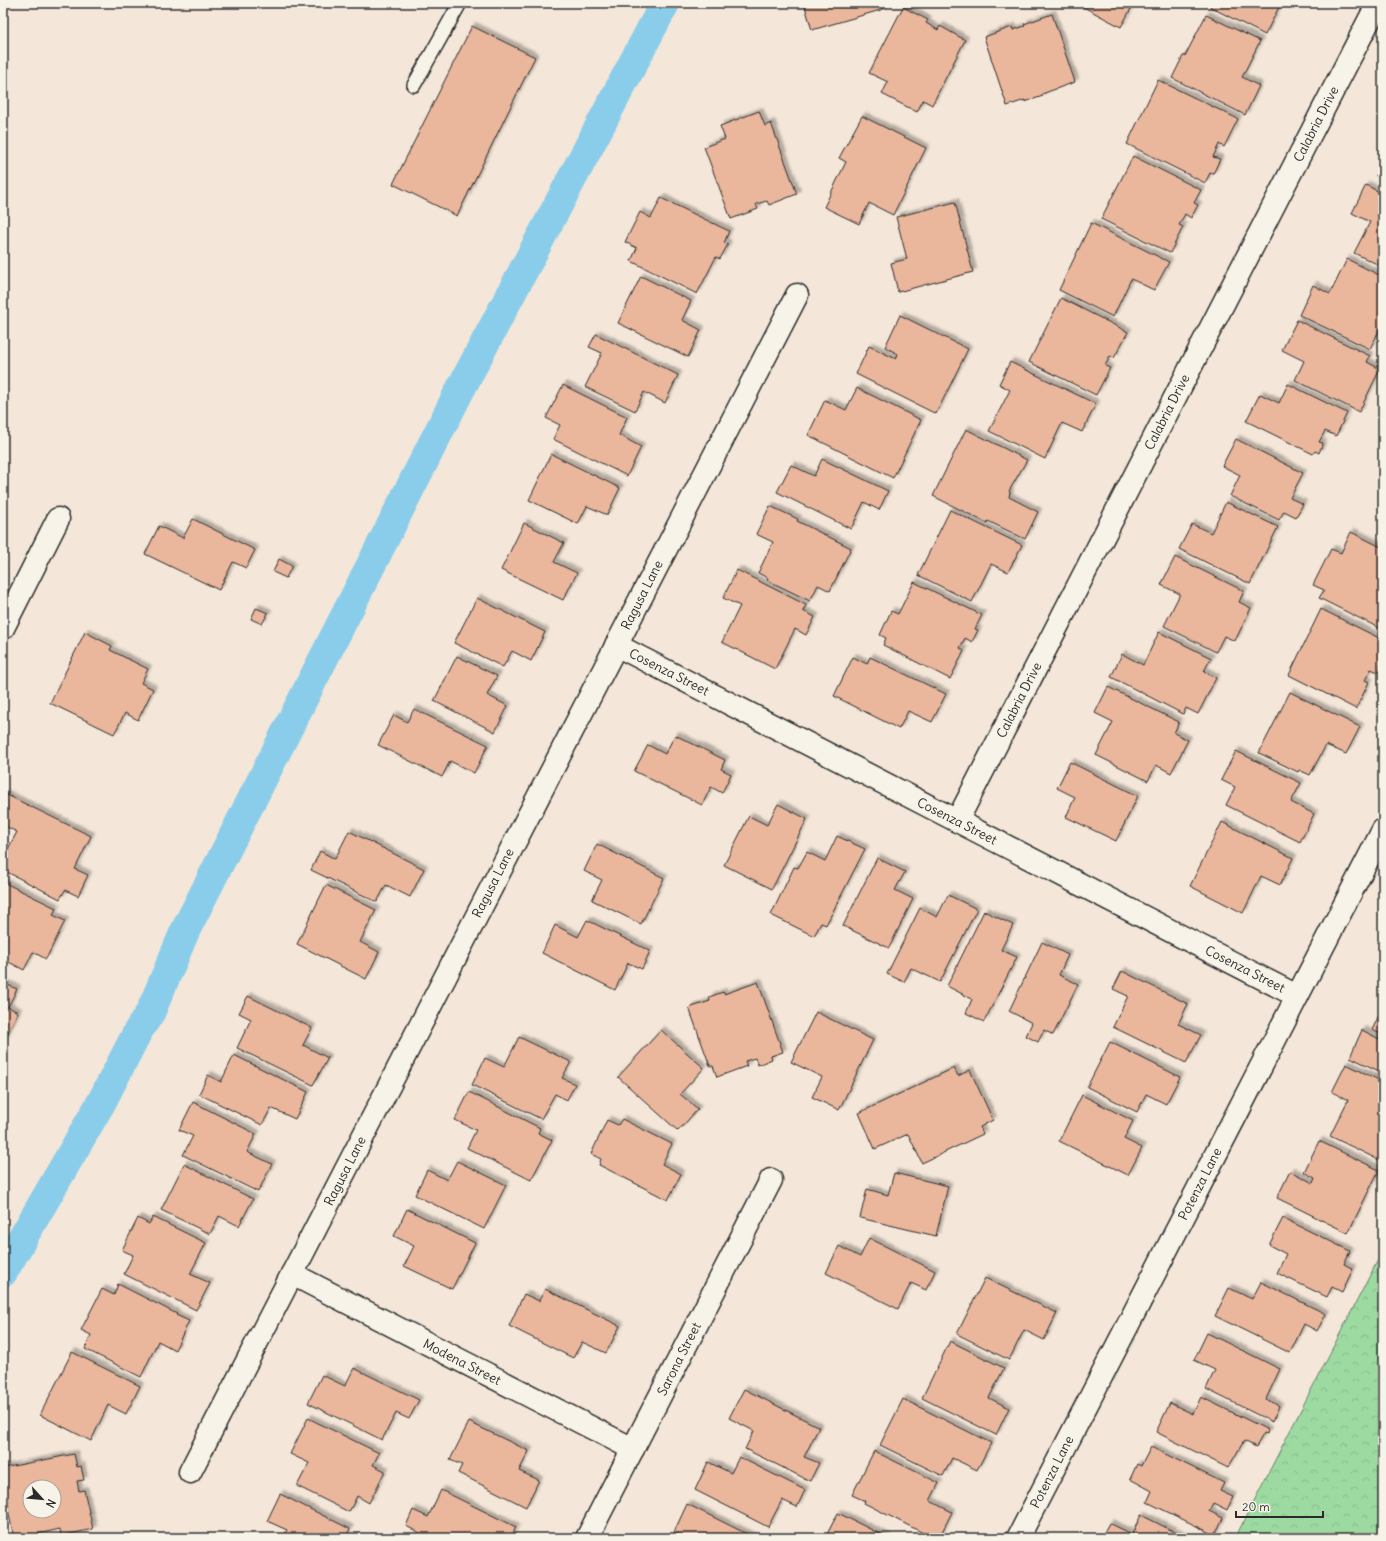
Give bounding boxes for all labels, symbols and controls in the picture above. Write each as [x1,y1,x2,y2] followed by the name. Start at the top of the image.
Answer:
[1290,83,1342,165] street label: Calabria Drive
[1141,371,1193,453] street label: Calabria Drive
[617,557,667,633] street label: Ragusa Lane
[626,645,712,700] street label: Cosenza Street
[993,659,1045,741] street label: Calabria Drive
[914,794,1000,849] street label: Cosenza Street
[468,845,518,921] street label: Ragusa Lane
[1202,942,1288,997] street label: Cosenza Street
[320,1133,370,1209] street label: Ragusa Lane
[1174,1145,1226,1223] street label: Potenza Lane
[653,1319,705,1398] street label: Sarona Street
[420,1335,504,1389] street label: Modena Street
[1026,1433,1078,1511] street label: Potenza Lane
[22,1479,62,1519] north arrow
[1236,1493,1323,1519] scale bar
[43,1497,59,1510] text: N
[1242,1499,1270,1514] text: 20 m

